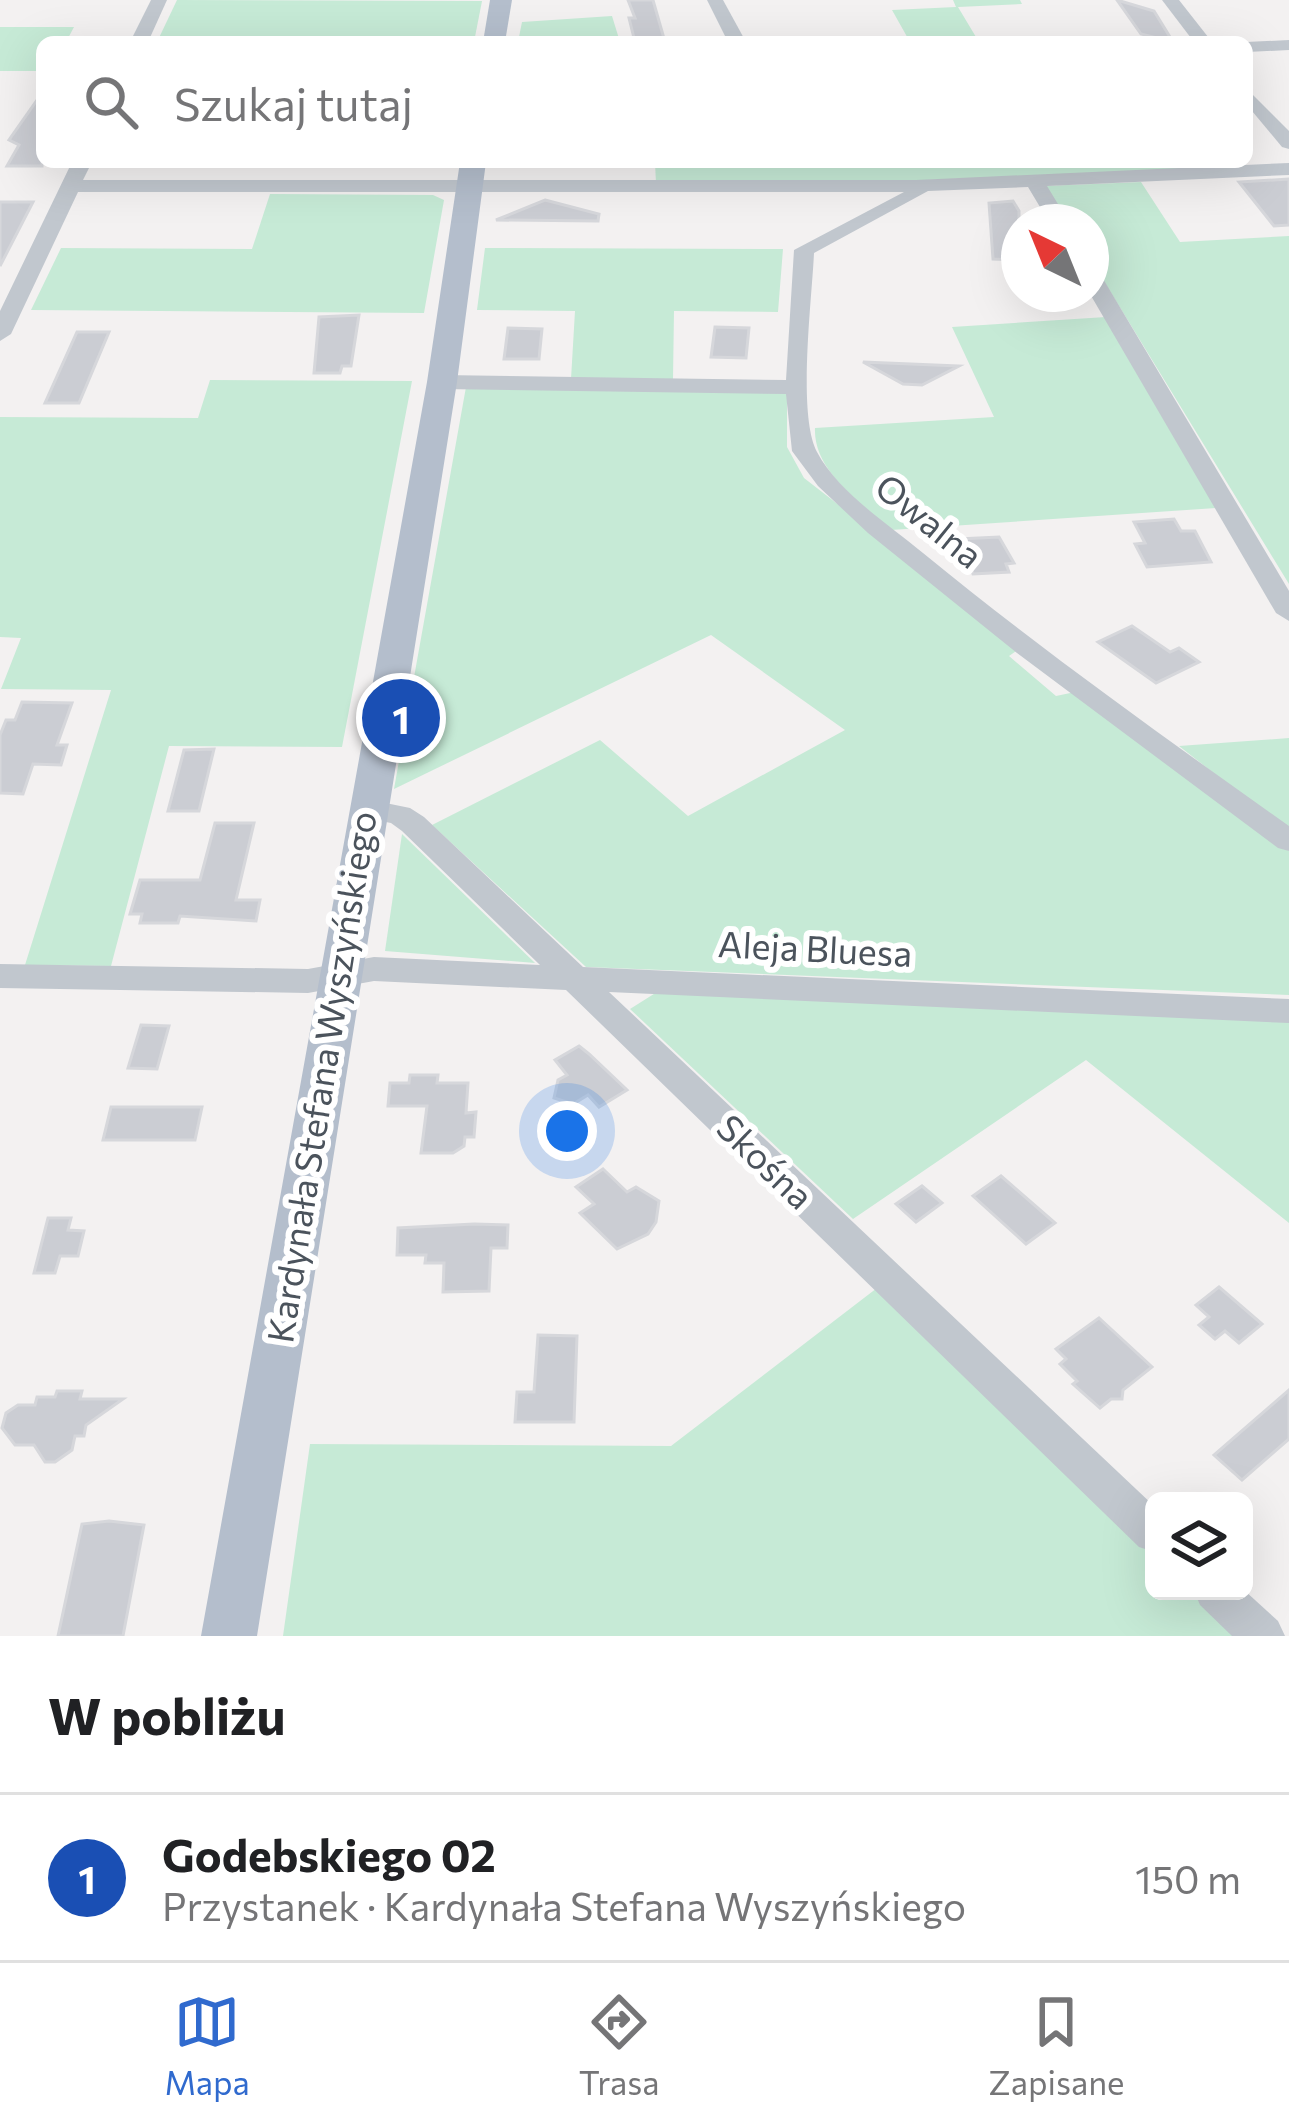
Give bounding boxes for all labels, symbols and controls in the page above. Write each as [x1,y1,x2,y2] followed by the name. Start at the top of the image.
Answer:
[36,36,1253,168] search box
[78,69,144,135] icon: search
[174,75,413,130] text: Szukaj tutaj
[1001,204,1109,312] north arrow
[868,463,993,576] street label: Owalna
[362,673,440,763] pin: 1
[256,808,384,1346] street label: Kardynała Stefana Wyszyńskiego
[717,920,913,974] street label: Aleja Bluesa
[537,1101,597,1161] your location
[709,1104,824,1217] street label: Skośna
[1145,1492,1253,1600] map controls
[1145,1492,1253,1600] button: layers
[48,1683,285,1746] text: W pobliżu
[162,1826,496,1881] text: Godebskiego 02
[78,1854,96,1902] text: 1
[1135,1854,1241,1902] text: 150 m
[162,1881,966,1929] text: Przystanek · Kardynała Stefana Wyszyńskiego
[164,1989,250,2102] tab: Mapa
[579,1989,660,2102] tab: Trasa
[988,1989,1125,2102] tab: Zapisane

